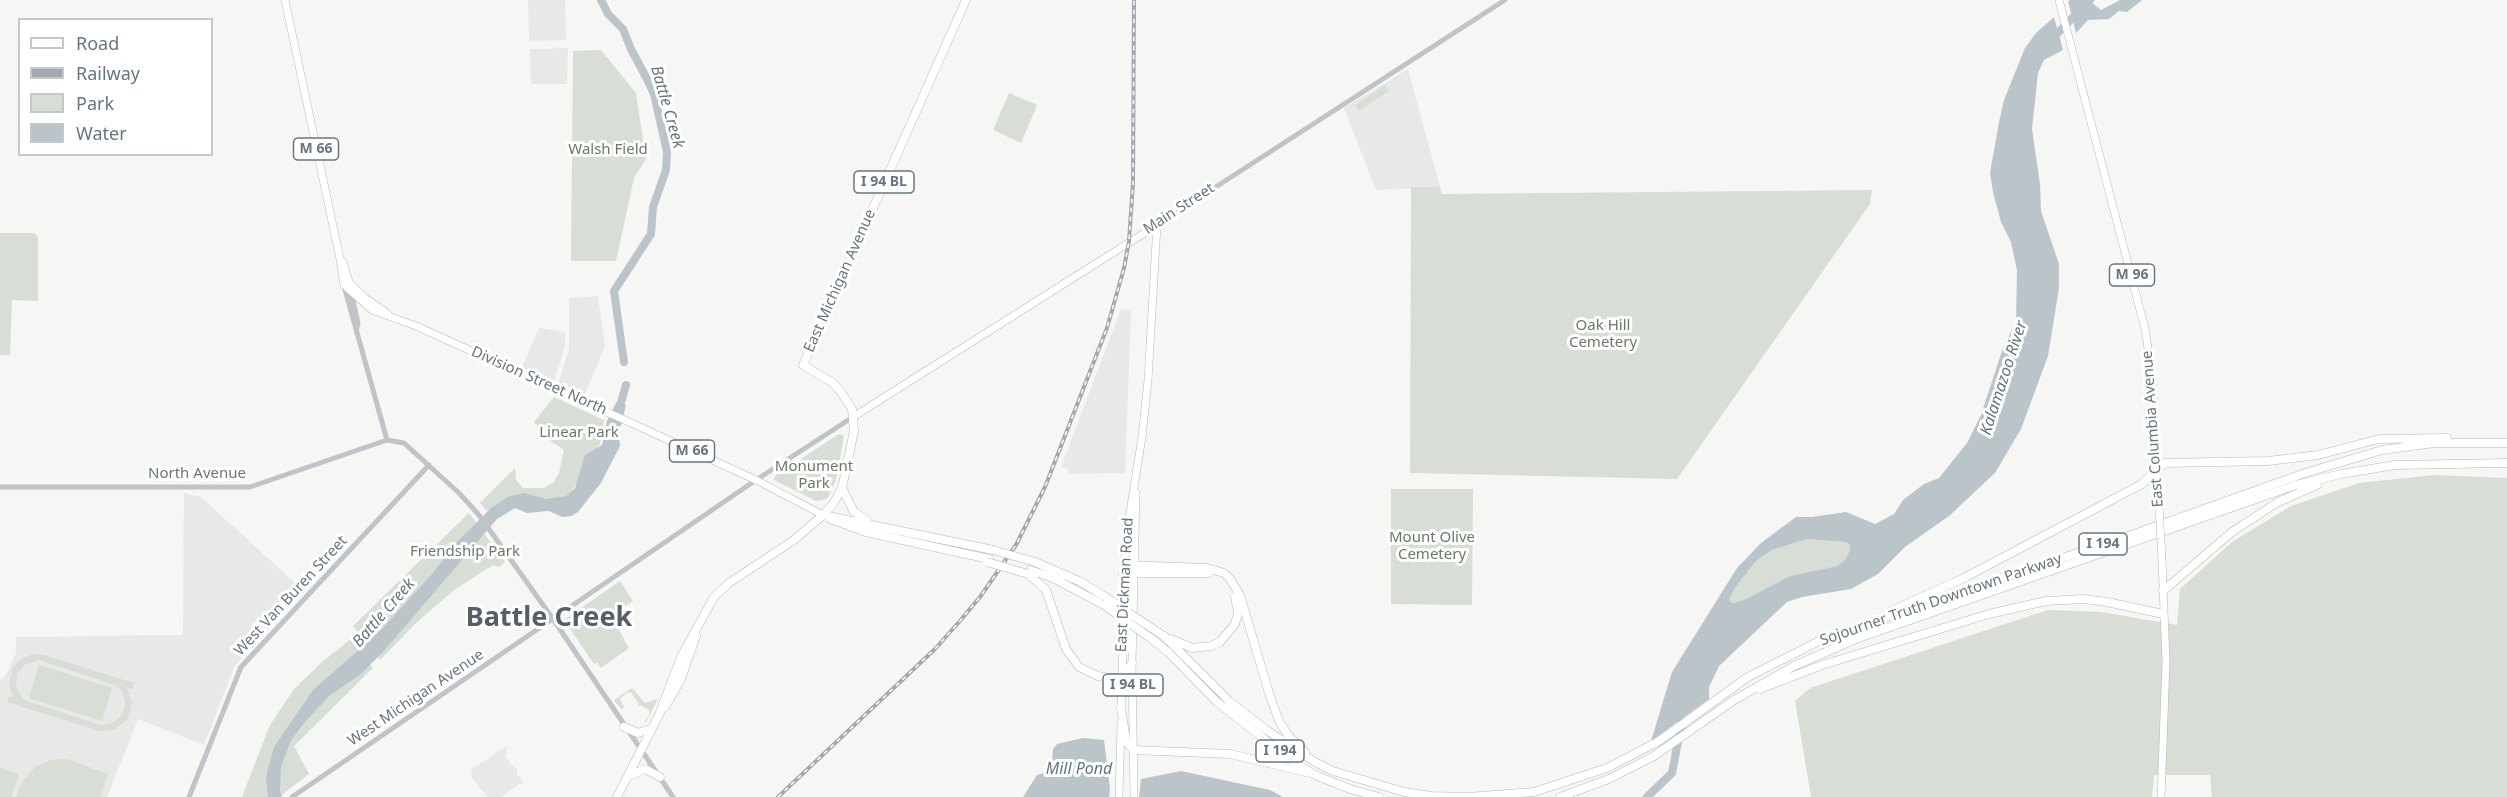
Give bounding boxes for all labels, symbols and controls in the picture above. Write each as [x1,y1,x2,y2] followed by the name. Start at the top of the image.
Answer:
[18,18,213,156] legend
[76,31,119,55] text: Road
[76,61,140,85] text: Railway
[646,64,688,150] water label: Battle Creek
[76,91,114,115] text: Park
[76,121,127,145] text: Water
[294,138,338,160] road number: M 66
[568,141,648,159] park label: Walsh Field
[854,171,914,193] road number: I 94 BL
[1140,179,1218,239] street label: Main Street
[800,207,880,355] street label: East Michigan Avenue
[2110,264,2154,286] road number: M 96
[1569,317,1637,352] park label: Oak Hill Cemetery
[1977,319,2031,437] water label: Kalamazoo River
[468,343,610,419] street label: Division Street North
[2139,350,2167,508] street label: East Columbia Avenue
[539,424,619,442] park label: Linear Park
[670,440,714,462] road number: M 66
[775,458,853,493] park label: Monument Park
[148,465,246,483] street label: North Avenue
[1112,517,1138,653] street label: East Dickman Road
[1389,529,1475,564] park label: Mount Olive Cemetery
[231,532,351,660] street label: West Van Buren Street
[2079,533,2127,555] road number: I 194
[410,543,520,561] park label: Friendship Park
[1818,550,2064,650] street label: Sojourner Truth Downtown Parkway
[349,575,419,651] water label: Battle Creek
[466,602,632,634] district label: Battle Creek
[345,646,487,750] street label: West Michigan Avenue
[1103,674,1163,696] road number: I 94 BL
[1256,740,1304,762] road number: I 194
[1046,759,1112,779] water label: Mill Pond

